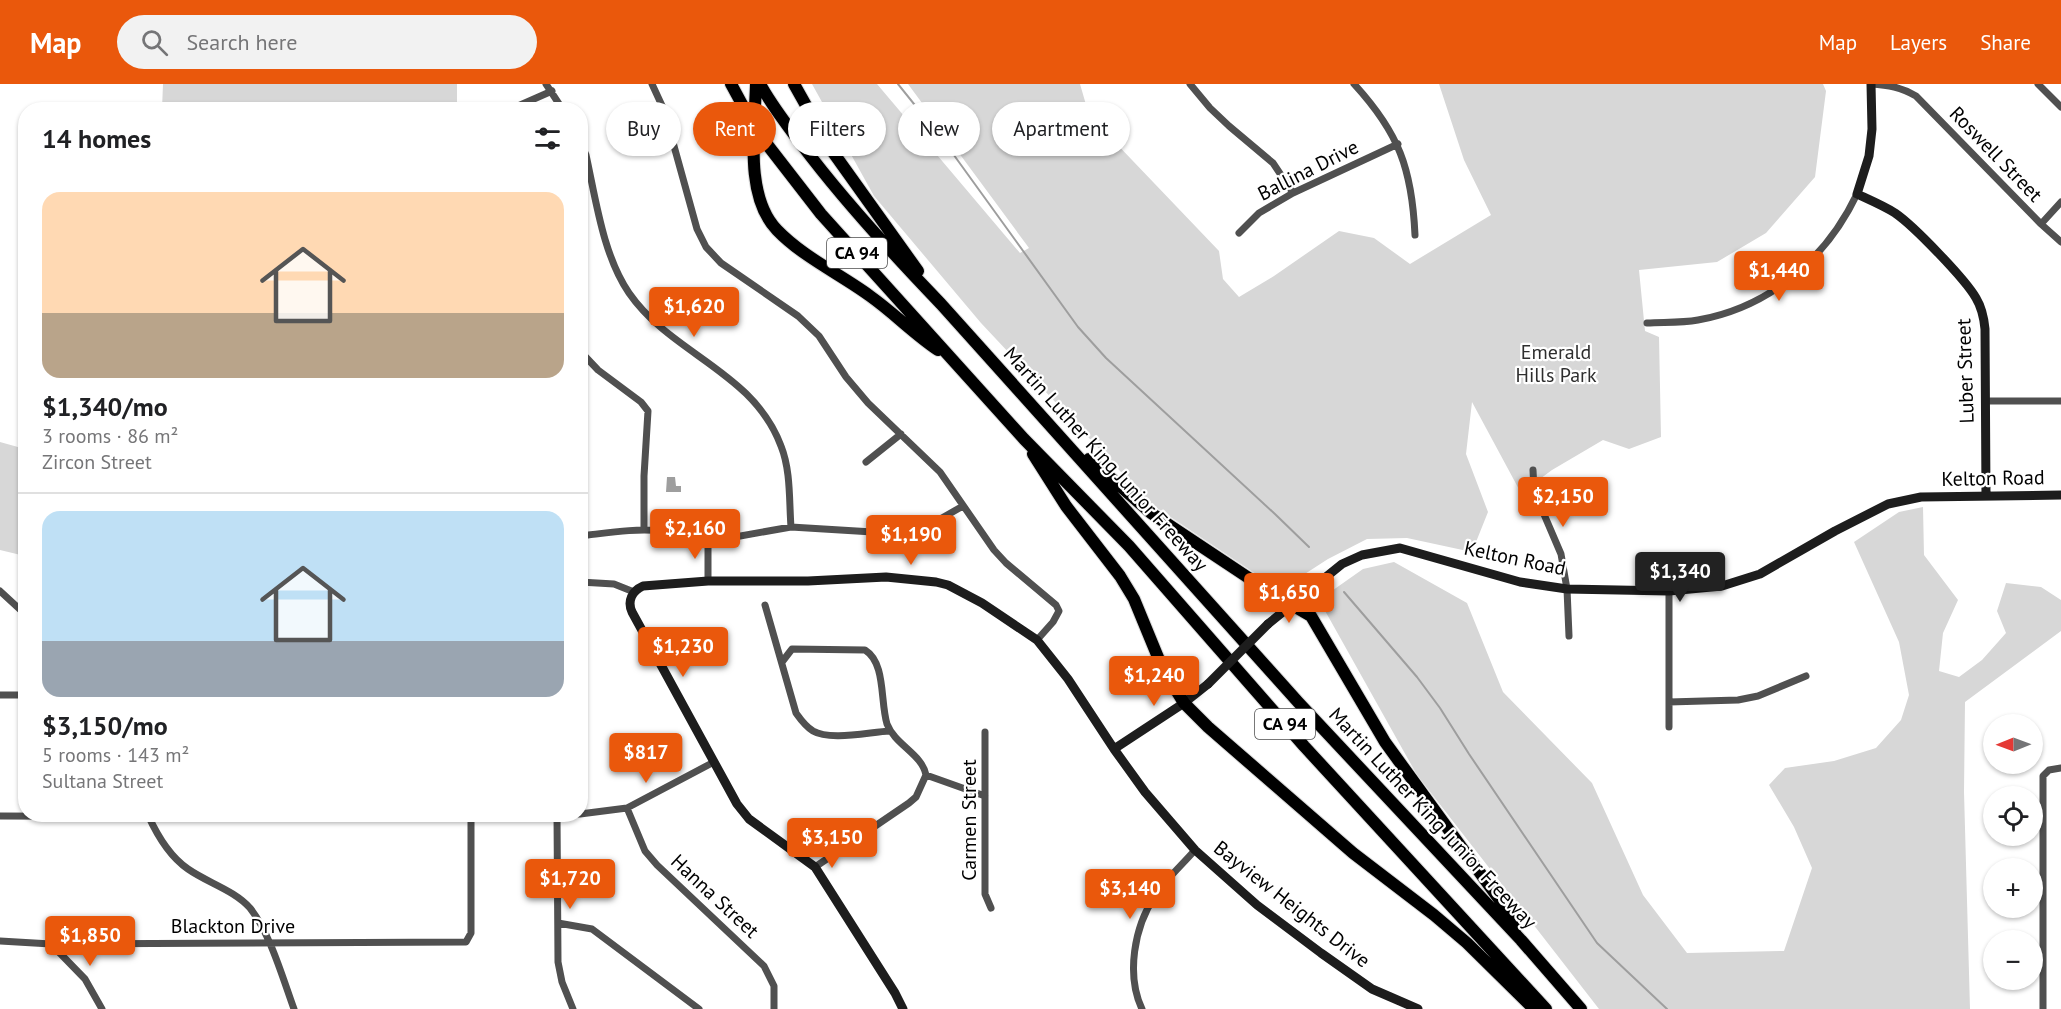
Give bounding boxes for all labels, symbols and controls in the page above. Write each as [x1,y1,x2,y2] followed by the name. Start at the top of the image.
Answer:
[117,15,537,69] search box
[30,24,81,61] text: Map
[138,26,171,59] icon: search
[186,28,297,56] text: Search here
[1819,29,1857,56] text: Map
[1890,29,1947,56] text: Layers
[1980,29,2031,56] text: Share
[1944,101,2048,207] street label: Roswell Street
[606,102,681,156] chip: Buy
[693,102,776,156] chip: Rent
[788,102,886,156] chip: Filters
[898,102,980,156] chip: New
[992,102,1130,156] chip: Apartment
[42,122,151,155] text: 14 homes
[531,122,564,155] icon: filters
[1253,134,1363,206] street label: Ballina Drive
[249,231,357,339] icon: home
[827,238,887,268] road number: CA 94
[1730,251,1828,302] pin: $1,440
[1748,257,1810,283] text: $1,440
[645,287,743,338] pin: $1,620
[663,293,725,319] text: $1,620
[1950,318,1980,424] street label: Luber Street
[1515,339,1597,388] park label: Emerald Hills Park
[998,341,1214,577] street label: Martin Luther King Junior Freeway
[42,390,168,423] text: $1,340/mo
[42,423,178,449] text: 3 rooms · 86 m²
[42,449,152,475] text: Zircon Street
[1941,464,2045,492] street label: Kelton Road
[1514,477,1612,528] pin: $2,150
[1532,483,1594,509] text: $2,150
[646,509,744,560] pin: $2,160
[664,515,726,541] text: $2,160
[862,515,960,566] pin: $1,190
[880,521,942,547] text: $1,190
[1462,535,1568,581] street label: Kelton Road
[249,550,357,658] icon: home
[1631,552,1729,603] pin: $1,340
[1649,558,1711,584] text: $1,340
[1240,573,1338,624] pin: $1,650
[1258,579,1320,605] text: $1,650
[634,627,732,678] pin: $1,230
[652,633,714,659] text: $1,230
[1105,656,1203,707] pin: $1,240
[1123,662,1185,688] text: $1,240
[1323,702,1543,935] street label: Martin Luther King Junior Freeway
[42,709,168,742] text: $3,150/mo
[1255,709,1315,739] road number: CA 94
[1983,714,2043,774] north arrow
[1983,714,2043,990] map controls
[610,733,682,784] pin: $817
[623,739,669,765] text: $817
[42,742,189,768] text: 5 rooms · 143 m²
[956,759,982,881] street label: Carmen Street
[42,768,163,794] text: Sultana Street
[1983,786,2043,846] button: locate
[783,818,881,869] pin: $3,150
[801,824,863,850] text: $3,150
[1209,835,1375,973] street label: Bayview Heights Drive
[665,848,765,944] street label: Hanna Street
[1983,858,2043,918] button: +
[521,859,619,910] pin: $1,720
[539,865,601,891] text: $1,720
[1081,869,1179,920] pin: $3,140
[1099,875,1161,901] text: $3,140
[171,913,295,939] street label: Blackton Drive
[41,916,139,967] pin: $1,850
[59,922,121,948] text: $1,850
[1983,930,2043,990] button: −

